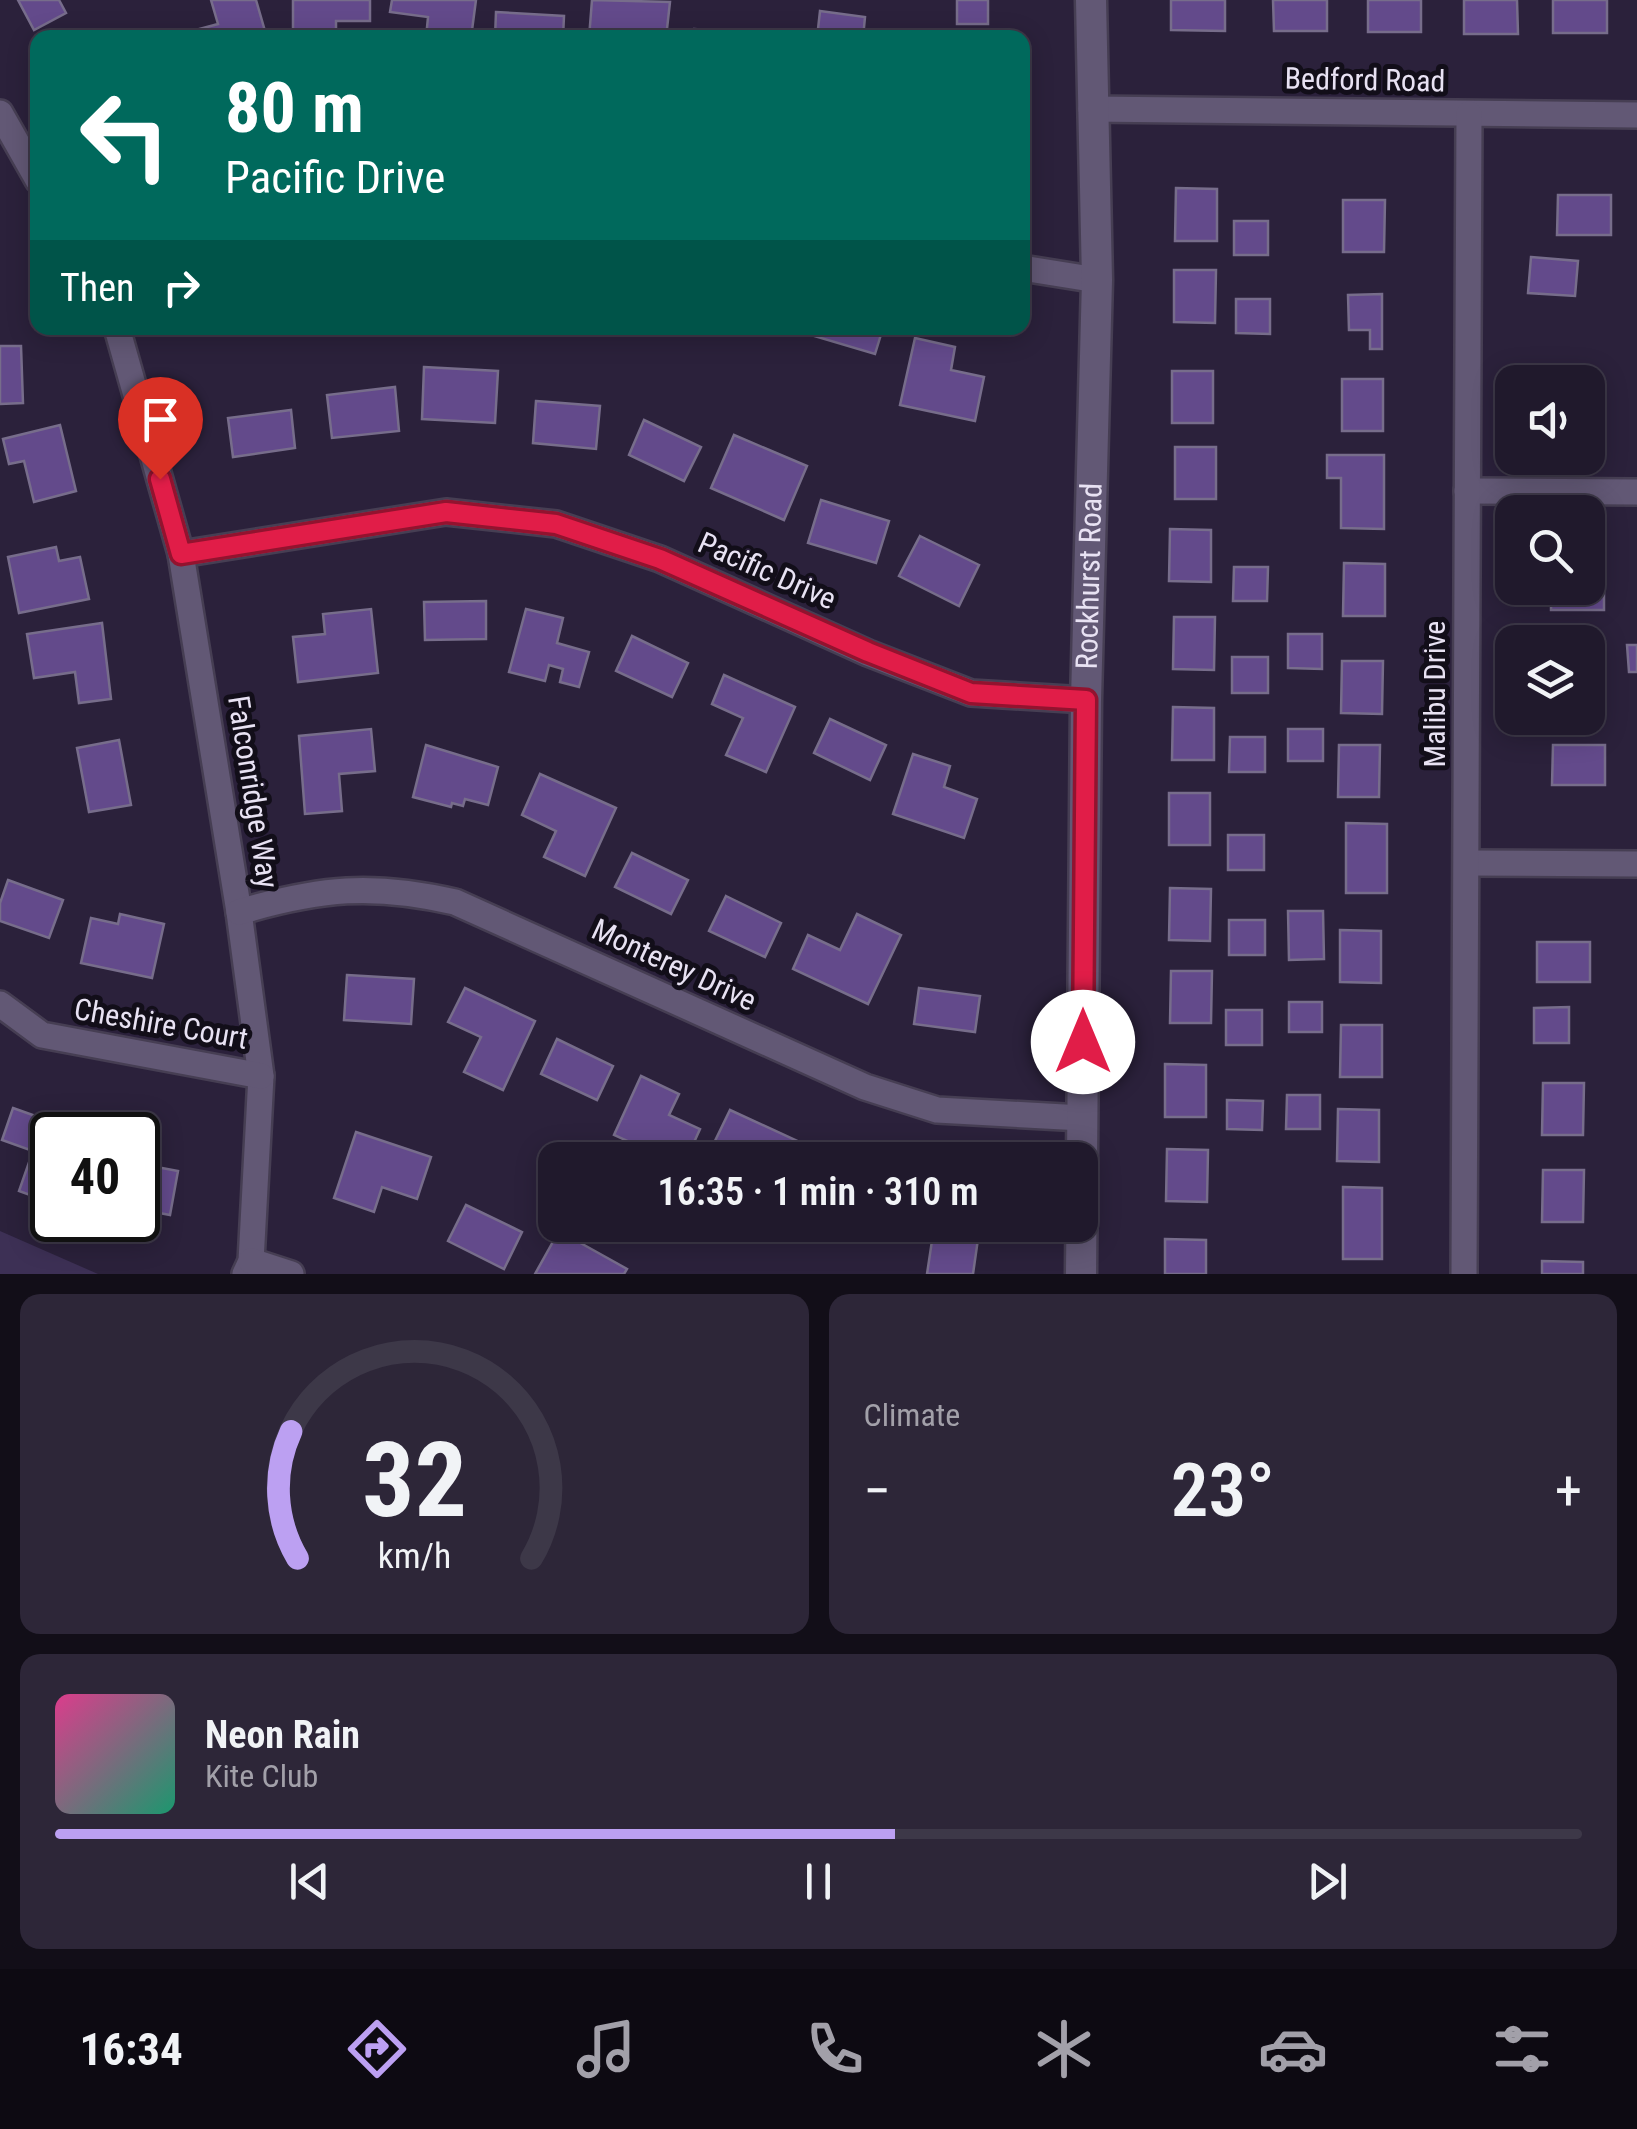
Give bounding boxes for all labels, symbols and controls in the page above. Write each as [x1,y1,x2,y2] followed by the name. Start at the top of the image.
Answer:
[1284,61,1446,98] street label: Bedford Road
[225,67,364,149] text: 80 m
[60,70,190,200] icon: left
[225,151,445,204] text: Pacific Drive
[154,260,209,315] icon: right
[60,266,134,310] text: Then
[1495,365,1605,735] map controls
[1495,365,1605,475] button: sound
[118,377,203,480] pin
[133,392,188,447] icon: arrive
[1069,482,1109,670] street label: Rockhurst Road
[1495,495,1605,605] button: search
[693,525,841,616] street label: Pacific Drive
[1417,621,1452,767] street label: Malibu Drive
[1495,625,1605,735] button: layers
[221,693,286,891] street label: Falconridge Way
[587,911,762,1018] street label: Monterey Drive
[1031,990,1135,1094] position arrow
[72,991,251,1056] street label: Cheshire Court
[30,1112,160,1242] speed limit sign: 40
[658,1170,978,1214] text: 16:35 · 1 min · 310 m
[864,1396,960,1434] text: Climate
[362,1420,467,1541] text: 32
[1171,1446,1275,1534] text: 23°
[864,1459,891,1523] text: −
[1555,1459,1582,1523] text: +
[377,1535,451,1577] text: km/h
[205,1713,360,1757] text: Neon Rain
[205,1757,318,1795] text: Kite Club
[282,1854,337,1909] icon: previous
[791,1854,846,1909] icon: pause
[1300,1854,1355,1909] icon: next
[342,2014,412,2084] icon: directions
[571,2014,641,2084] icon: music
[800,2014,870,2084] icon: phone
[1029,2014,1099,2084] icon: climate
[1258,2014,1328,2084] icon: car
[1487,2014,1557,2084] icon: filters
[80,2023,183,2076] text: 16:34

